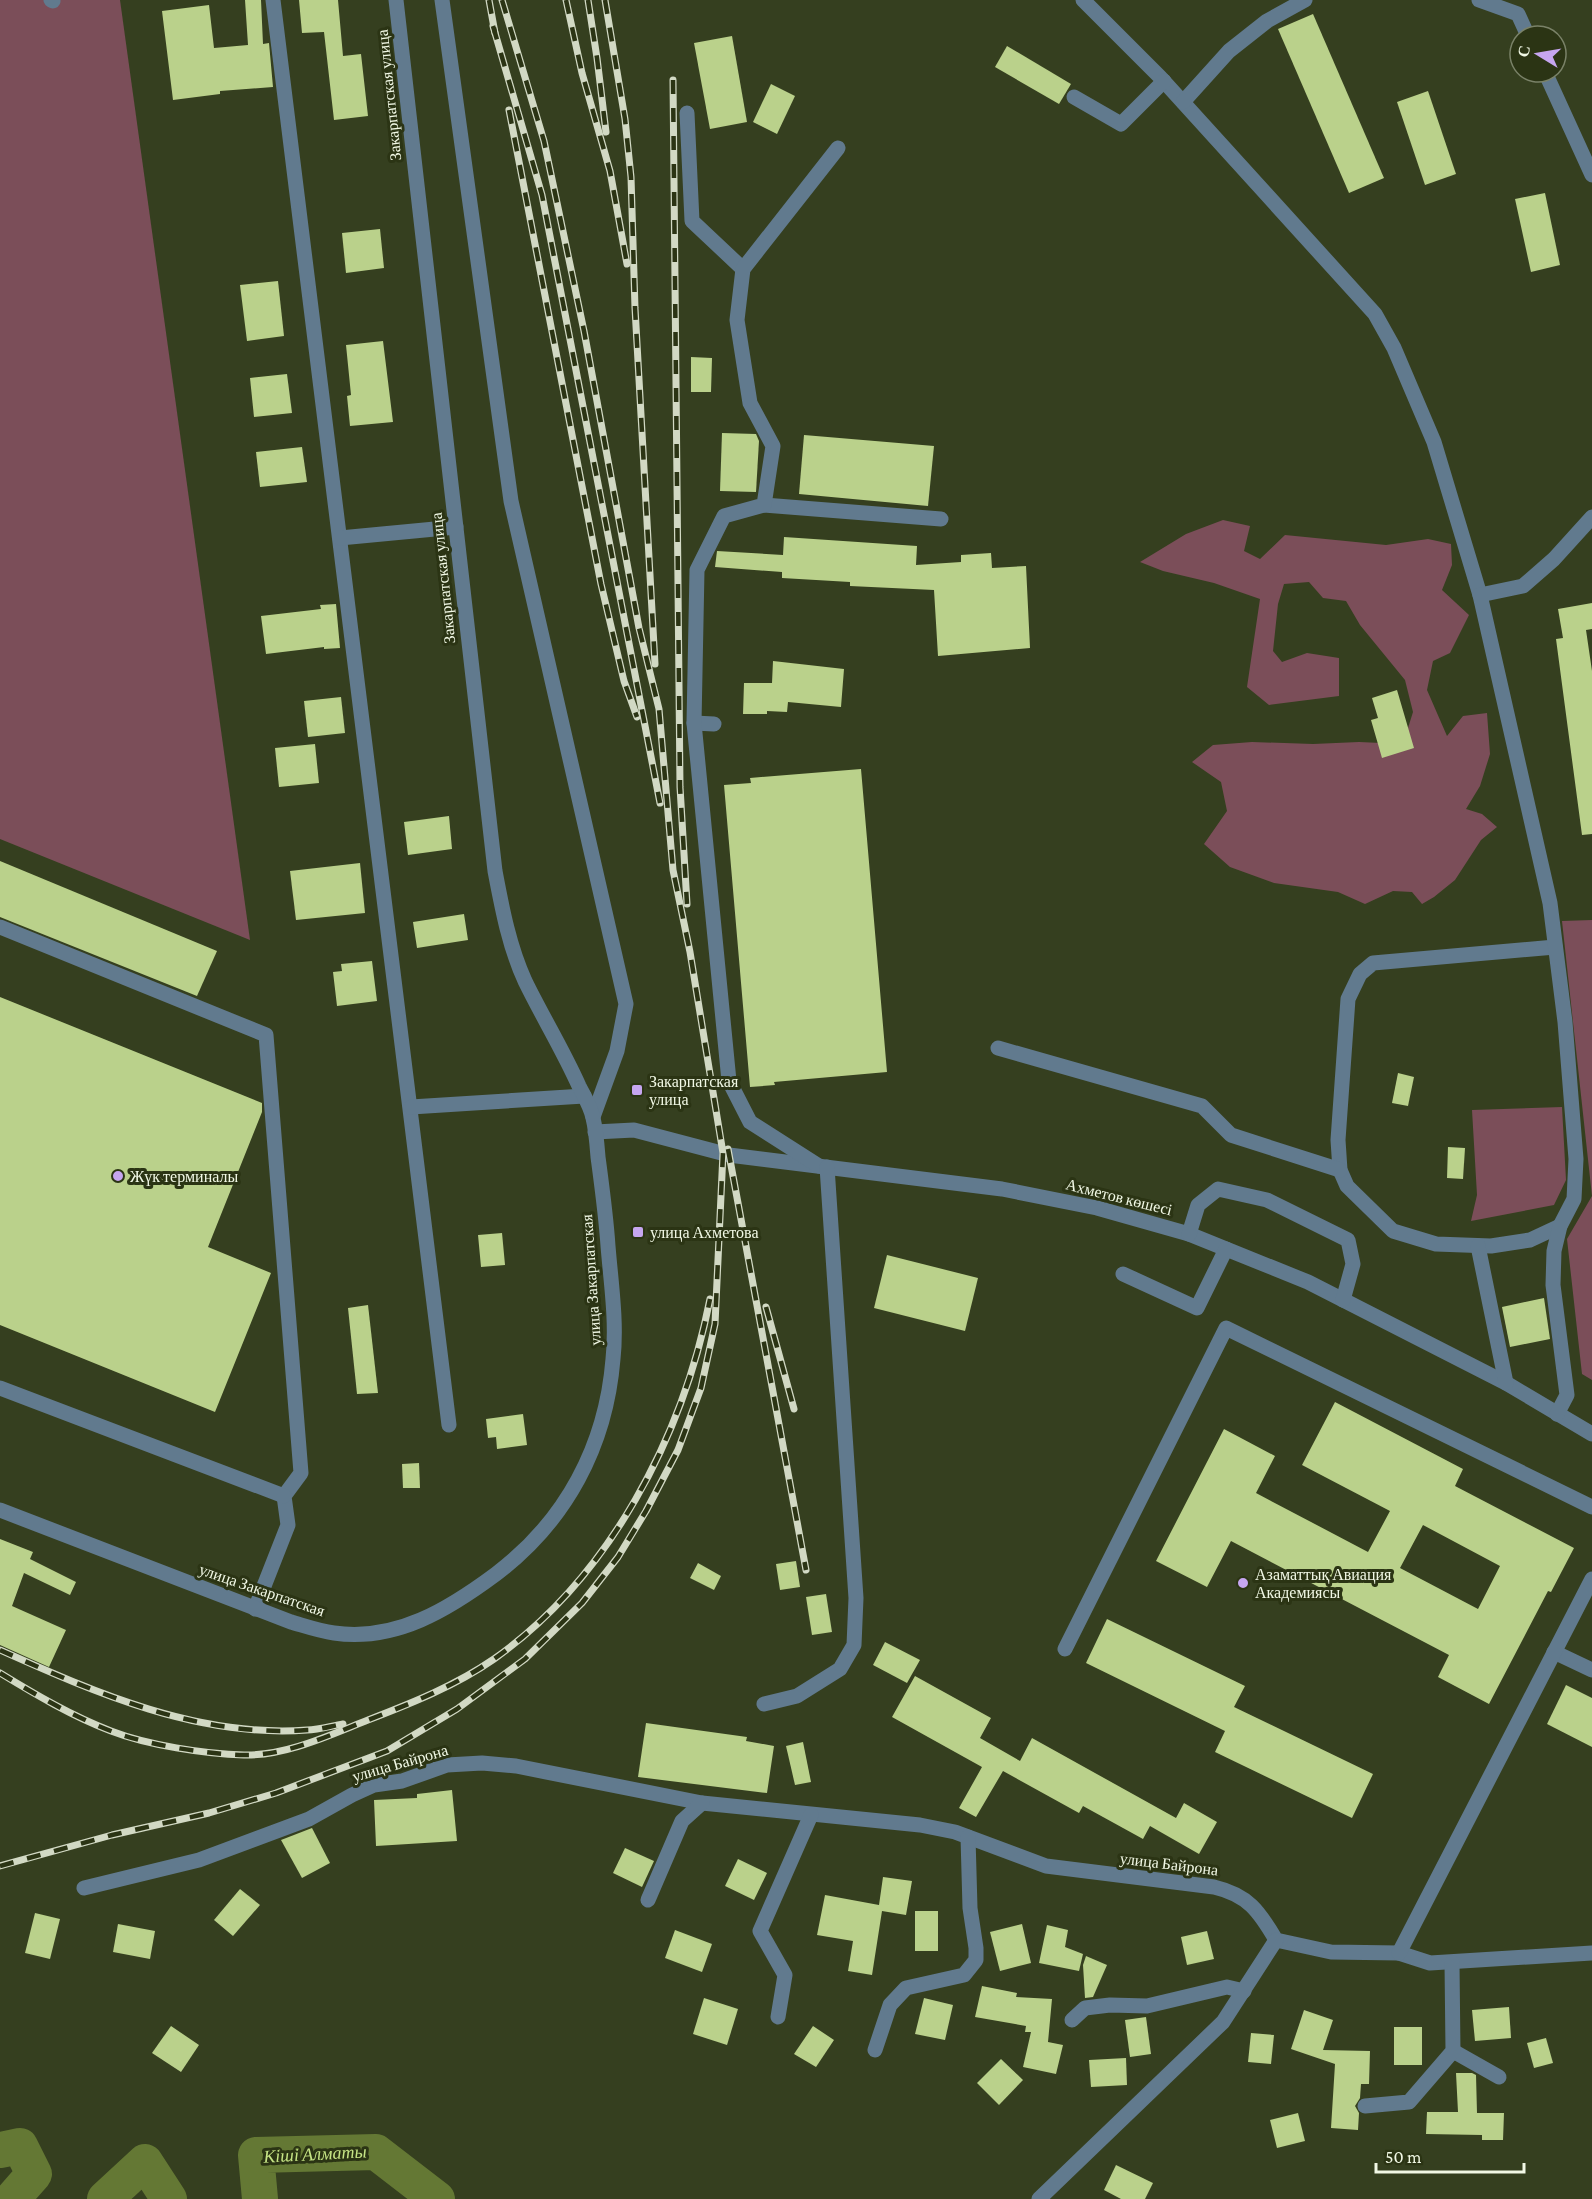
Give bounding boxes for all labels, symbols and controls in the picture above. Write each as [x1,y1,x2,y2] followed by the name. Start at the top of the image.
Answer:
[1508,24,1568,84] north arrow
[374,28,405,161] street label: Закарпатская улица
[1514,44,1533,59] text: С
[428,511,459,644] street label: Закарпатская улица
[649,1073,739,1109] place label: Закарпатская улица
[630,1083,644,1097] marker: Закарпатская улица
[130,1168,238,1186] place label: Жүк терминалы
[111,1169,125,1183] marker: Жүк терминалы
[1064,1176,1175,1219] street label: Ахметов көшесі
[578,1213,605,1346] street label: улица Закарпатская
[650,1224,759,1242] place label: улица Ахметова
[631,1225,645,1239] marker: улица Ахметова
[197,1561,328,1621] street label: улица Закарпатская
[1255,1566,1392,1602] place label: Азаматтық Авиация Академиясы
[1236,1576,1250,1590] marker: Азаматтық Авиация Академиясы
[350,1741,450,1786] street label: улица Байрона
[1119,1850,1219,1879] street label: улица Байрона
[1376,2136,1524,2174] scale bar
[262,2141,367,2167] water label: Кіші Алматы
[1385,2147,1422,2167] text: 50 m

